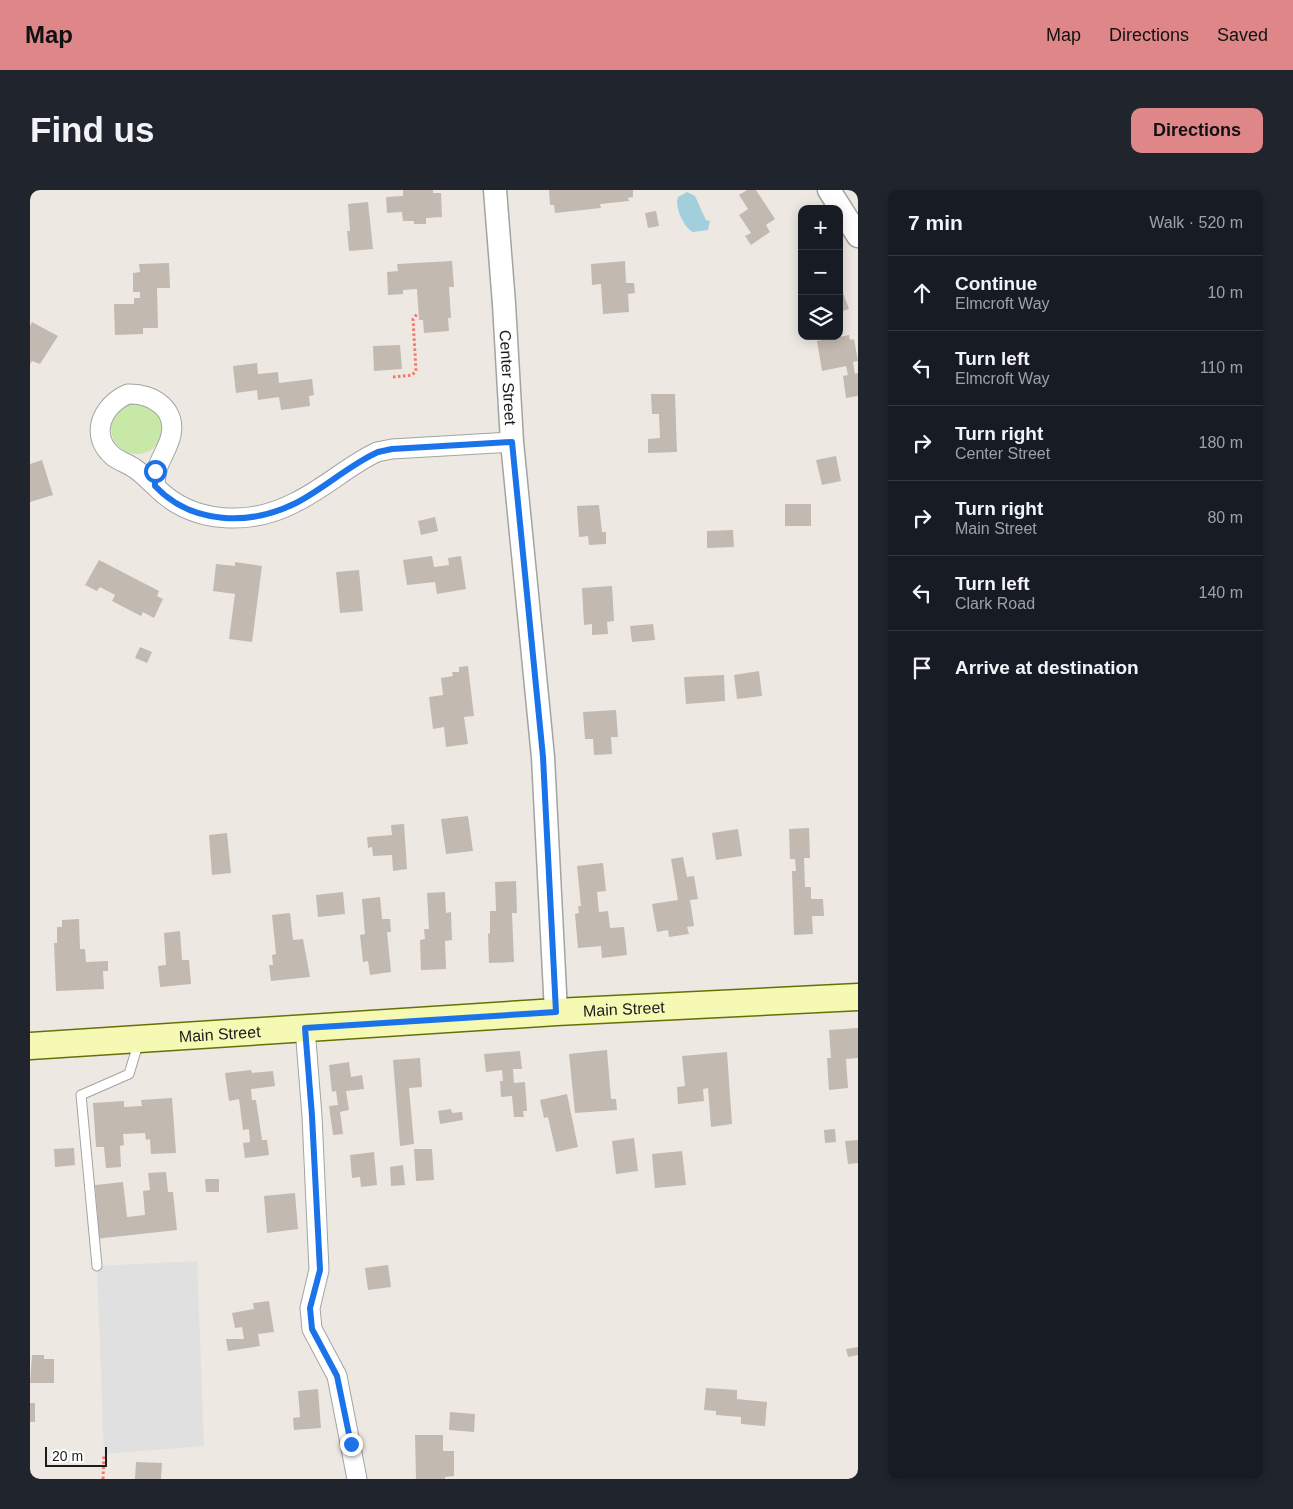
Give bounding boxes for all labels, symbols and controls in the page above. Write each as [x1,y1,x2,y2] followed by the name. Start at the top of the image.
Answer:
[25,21,73,48] text: Map
[1046,25,1081,45] text: Map
[1109,25,1189,45] text: Directions
[1217,25,1268,45] text: Saved
[1131,108,1263,153] button: Directions
[30,110,154,149] text: Find us
[798,205,843,340] map controls
[798,205,843,250] button: +
[908,211,963,234] text: 7 min
[1149,214,1243,231] text: Walk · 520 m
[798,250,843,295] button: −
[955,273,1037,294] text: Continue
[908,279,936,307] icon: ahead
[1207,284,1243,301] text: 10 m
[798,295,843,340] button: layers
[955,295,1050,312] text: Elmcroft Way
[497,329,520,426] street label: Center Street
[955,348,1030,369] text: Turn left
[908,354,936,382] icon: left
[1200,359,1243,376] text: 110 m
[955,370,1050,387] text: Elmcroft Way
[955,423,1043,444] text: Turn right
[908,429,936,457] icon: right
[1199,434,1243,451] text: 180 m
[955,445,1050,462] text: Center Street
[144,460,167,483] route start
[955,498,1043,519] text: Turn right
[908,504,936,532] icon: right
[1207,509,1243,526] text: 80 m
[955,520,1037,537] text: Main Street
[955,573,1030,594] text: Turn left
[908,579,936,607] icon: left
[1199,584,1243,601] text: 140 m
[955,595,1035,612] text: Clark Road
[908,654,936,682] icon: arrive
[955,657,1139,678] text: Arrive at destination
[583,998,666,1019] street label: Main Street
[178,1023,262,1045] street label: Main Street
[340,1433,363,1456] route end
[45,1444,108,1467] scale bar
[52,1448,83,1464] text: 20 m

